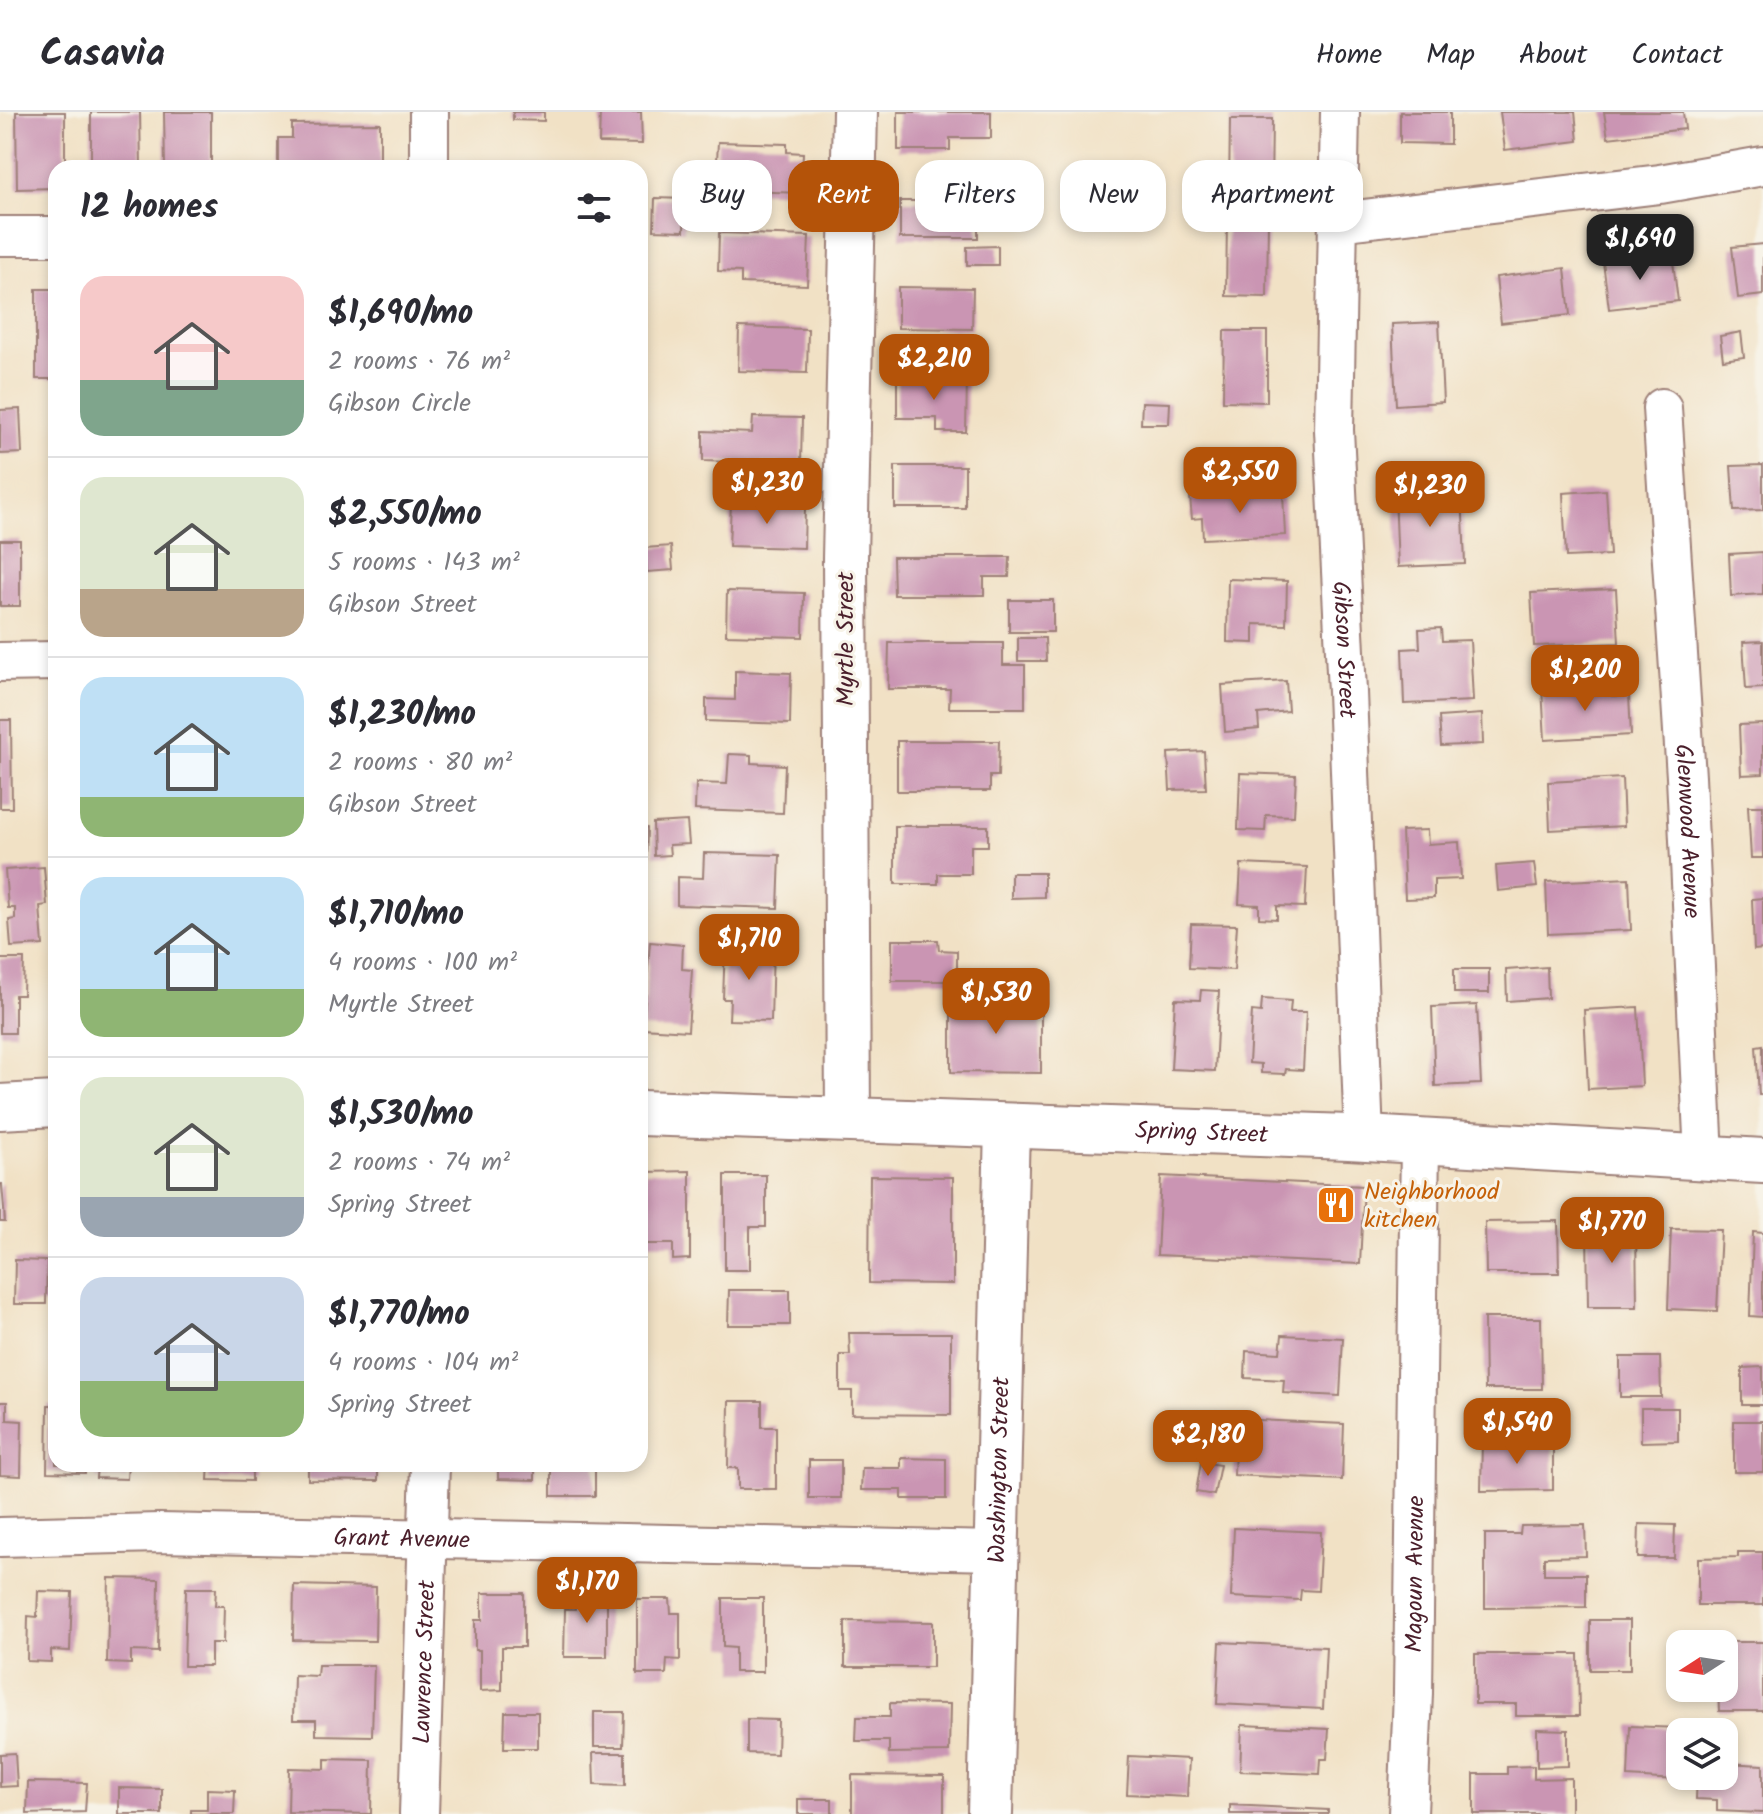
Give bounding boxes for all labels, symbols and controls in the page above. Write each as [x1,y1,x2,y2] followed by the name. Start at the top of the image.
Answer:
[40,25,165,85] text: Casavia
[1316,33,1382,78] text: Home
[1426,33,1475,78] text: Map
[1519,33,1587,78] text: About
[1631,33,1723,78] text: Contact
[672,160,772,232] chip: Buy
[788,160,899,232] chip: Rent
[915,160,1044,232] chip: Filters
[1060,160,1166,232] chip: New
[1182,160,1363,232] chip: Apartment
[80,181,218,235] text: 12 homes
[572,186,616,230] icon: filters
[1575,214,1705,282] pin: $1,690
[1605,219,1675,261] text: $1,690
[328,287,473,341] text: $1,690/mo
[144,308,240,404] icon: home
[869,334,999,402] pin: $2,210
[897,339,971,381] text: $2,210
[328,341,510,383] text: 2 rooms · 76 m²
[328,383,471,425] text: Gibson Circle
[1175,447,1305,515] pin: $2,550
[1201,452,1279,494] text: $2,550
[702,458,832,526] pin: $1,230
[1365,461,1495,529] pin: $1,230
[731,463,803,505] text: $1,230
[1394,466,1466,508] text: $1,230
[328,488,482,542] text: $2,550/mo
[144,509,240,605] icon: home
[328,542,520,584] text: 5 rooms · 143 m²
[827,571,866,706] street label: Myrtle Street
[1321,580,1366,720] street label: Gibson Street
[328,584,477,626] text: Gibson Street
[1520,645,1650,713] pin: $1,200
[1549,650,1621,692] text: $1,200
[328,688,476,742] text: $1,230/mo
[144,709,240,805] icon: home
[328,742,512,784] text: 2 rooms · 80 m²
[1663,743,1711,919] street label: Glenwood Avenue
[328,784,477,826] text: Gibson Street
[328,888,464,942] text: $1,710/mo
[144,909,240,1005] icon: home
[684,914,814,982] pin: $1,710
[717,919,781,961] text: $1,710
[328,942,517,984] text: 4 rooms · 100 m²
[931,968,1061,1036] pin: $1,530
[961,973,1031,1015] text: $1,530
[328,984,474,1026] text: Myrtle Street
[328,1088,474,1142] text: $1,530/mo
[144,1109,240,1205] icon: home
[1135,1112,1269,1155] street label: Spring Street
[328,1142,510,1184] text: 2 rooms · 74 m²
[1364,1173,1500,1240] place label: Neighborhood kitchen
[328,1184,472,1226] text: Spring Street
[1315,1184,1357,1226] restaurant icon: Neighborhood kitchen
[1547,1197,1677,1265] pin: $1,770
[1578,1202,1646,1244] text: $1,770
[328,1288,470,1342] text: $1,770/mo
[144,1309,240,1405] icon: home
[328,1342,518,1384] text: 4 rooms · 104 m²
[978,1376,1022,1564] street label: Washington Street
[328,1384,472,1426] text: Spring Street
[1452,1398,1582,1466] pin: $1,540
[1482,1403,1552,1445] text: $1,540
[1143,1410,1273,1478] pin: $2,180
[1171,1415,1245,1457] text: $2,180
[1396,1495,1437,1653] street label: Magoun Avenue
[333,1519,471,1561] street label: Grant Avenue
[522,1557,652,1625] pin: $1,170
[555,1562,619,1604] text: $1,170
[403,1579,447,1745] street label: Lawrence Street
[1666,1630,1738,1702] north arrow
[1666,1630,1738,1790] map controls
[1666,1718,1738,1790] button: layers

